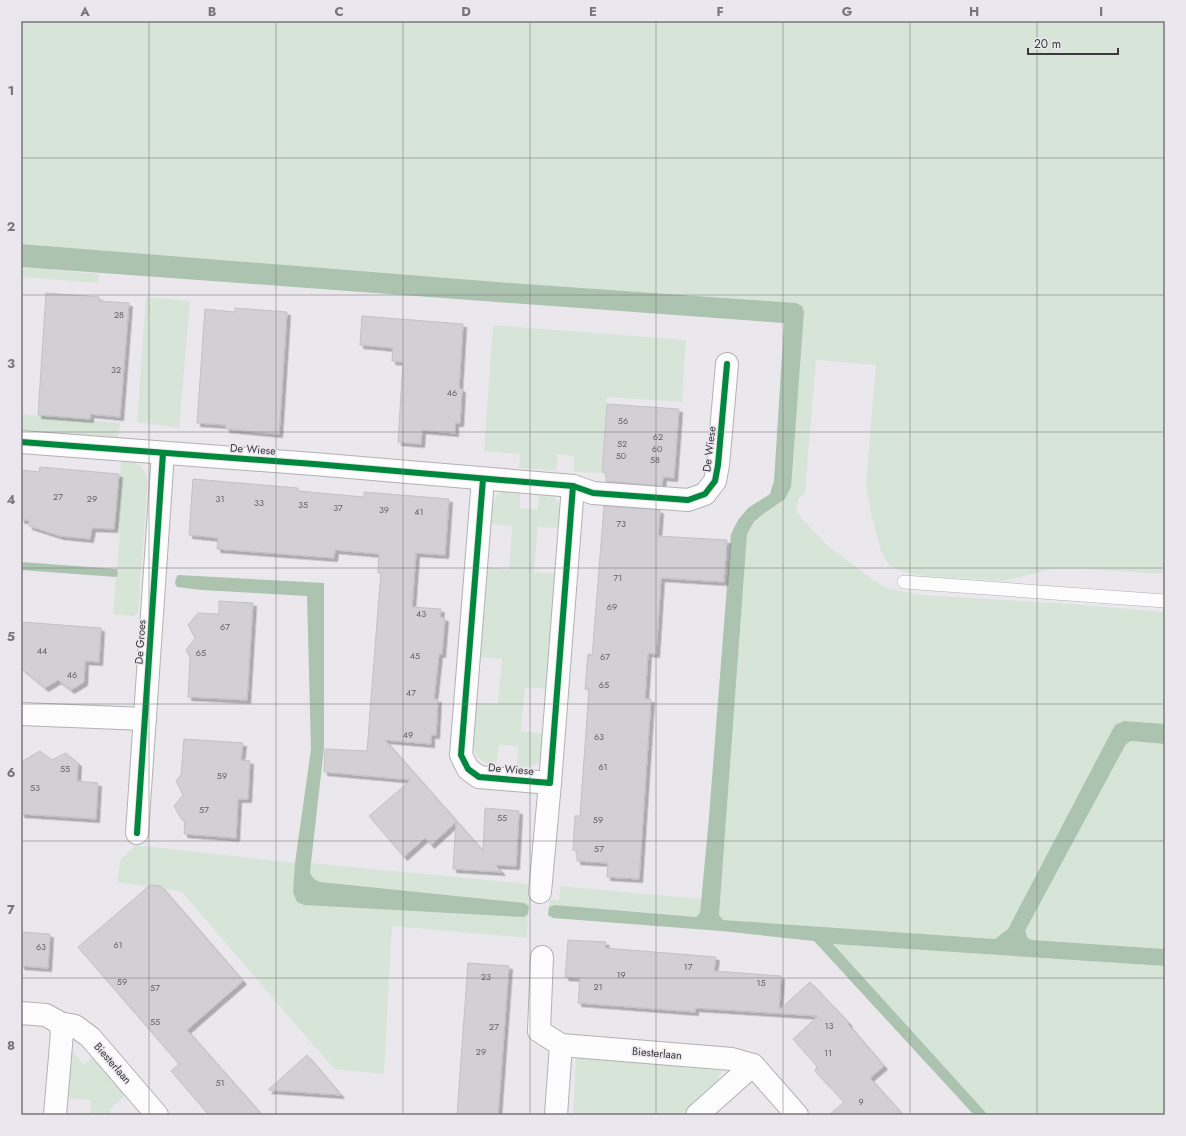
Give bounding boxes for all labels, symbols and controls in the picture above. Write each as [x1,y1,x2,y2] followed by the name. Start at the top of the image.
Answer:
[79,2,90,21] text: A
[208,2,217,21] text: B
[334,2,344,21] text: C
[461,2,471,21] text: D
[589,2,597,21] text: E
[716,2,724,21] text: F
[842,2,853,21] text: G
[969,2,979,21] text: H
[1099,2,1103,21] text: I
[1028,30,1118,56] scale bar
[1034,35,1061,53] text: 20 m
[8,81,14,100] text: 1
[7,217,15,236] text: 2
[114,308,124,321] house number: 28
[7,354,15,373] text: 3
[111,363,121,376] house number: 32
[447,386,457,399] house number: 46
[618,414,628,427] house number: 56
[698,425,720,473] street label: De Wiese
[653,430,663,443] house number: 62
[617,437,627,450] house number: 52
[230,439,277,459] street label: De Wiese
[652,442,663,455] house number: 60
[616,449,627,462] house number: 50
[650,453,660,466] house number: 58
[6,490,16,509] text: 4
[53,490,63,503] house number: 27
[87,492,97,505] house number: 29
[216,492,224,505] house number: 31
[254,496,264,509] house number: 33
[298,498,308,511] house number: 35
[333,501,343,514] house number: 37
[379,503,389,516] house number: 39
[414,505,424,518] house number: 41
[616,517,626,530] house number: 73
[614,571,622,584] house number: 71
[607,600,617,613] house number: 69
[416,607,426,620] house number: 43
[130,619,150,665] street label: De Groes
[220,620,230,633] house number: 67
[7,627,15,646] text: 5
[37,644,47,657] house number: 44
[196,646,206,659] house number: 65
[410,649,420,662] house number: 45
[600,650,610,663] house number: 67
[67,668,77,681] house number: 46
[599,678,609,691] house number: 65
[406,686,416,699] house number: 47
[403,728,413,741] house number: 49
[594,730,604,743] house number: 63
[487,759,535,779] street label: De Wiese
[598,760,608,773] house number: 61
[60,762,70,775] house number: 55
[7,763,16,782] text: 6
[217,769,227,782] house number: 59
[30,781,40,794] house number: 53
[199,803,209,816] house number: 57
[497,811,507,824] house number: 55
[593,813,603,826] house number: 59
[594,842,604,855] house number: 57
[7,900,15,919] text: 7
[113,938,123,951] house number: 61
[36,940,46,953] house number: 63
[684,960,693,973] house number: 17
[616,968,626,981] house number: 19
[481,970,491,983] house number: 23
[117,975,127,988] house number: 59
[756,976,766,989] house number: 15
[593,980,603,993] house number: 21
[150,981,160,994] house number: 57
[150,1015,160,1028] house number: 55
[825,1019,834,1032] house number: 13
[489,1020,499,1033] house number: 27
[7,1036,15,1055] text: 8
[91,1039,135,1087] street label: Biesterlaan
[631,1043,683,1063] street label: Biesterlaan
[476,1045,486,1058] house number: 29
[824,1046,832,1059] house number: 11
[215,1076,225,1089] house number: 51
[858,1095,864,1108] house number: 9

